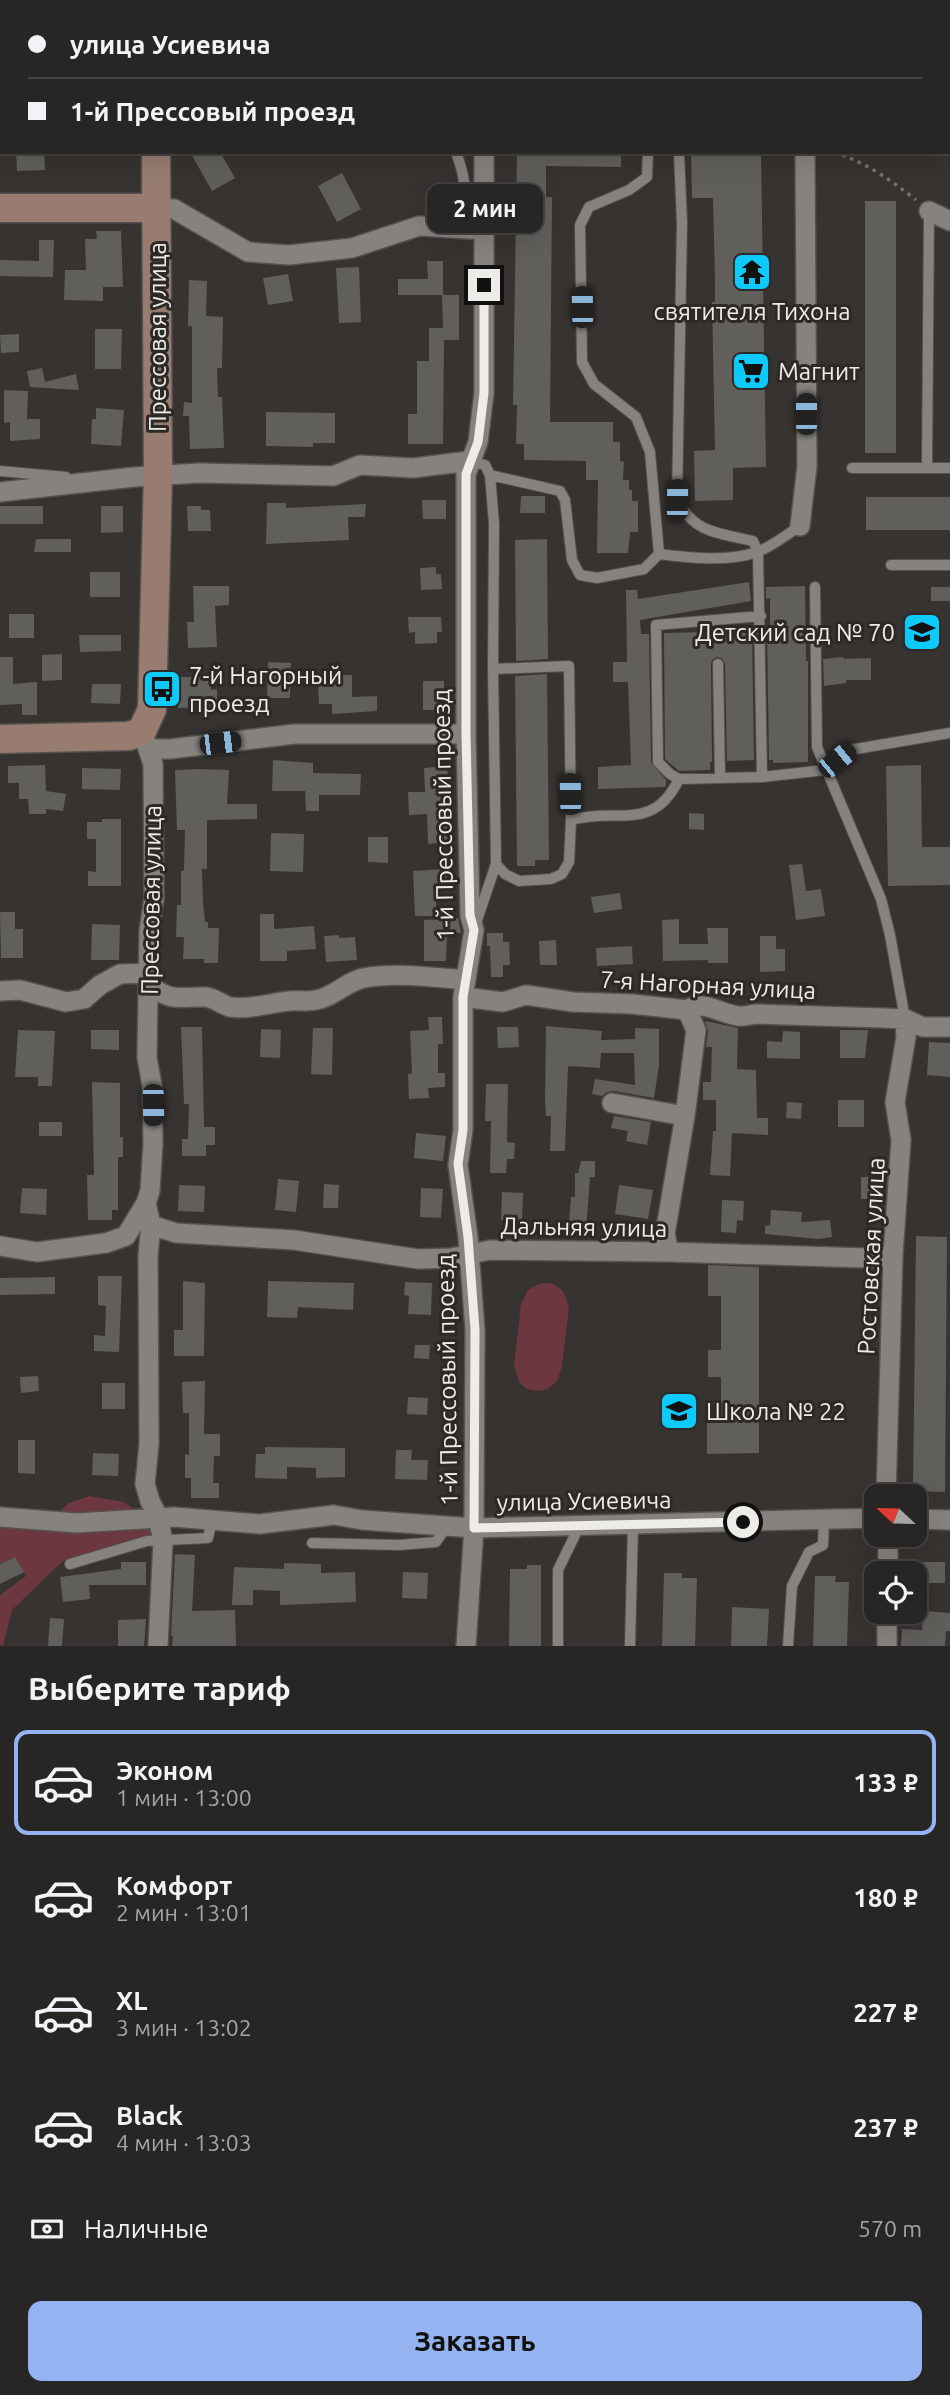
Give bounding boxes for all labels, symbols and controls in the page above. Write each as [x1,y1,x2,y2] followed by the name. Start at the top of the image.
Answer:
[70,30,271,59] text: улица Усиевича
[70,97,355,126] text: 1-й Прессовый проезд
[426,184,542,232] callout: 2 мин
[453,196,517,221] text: 2 мин
[144,242,171,432] street label: Прессовая улица
[731,251,773,293] temple icon: святителя Тихона
[468,269,500,301] route end
[572,286,593,328] car
[654,298,851,325] place label: святителя Тихона
[730,350,772,392] supermarket icon: Магнит
[778,358,860,385] place label: Магнит
[796,393,817,435] car
[667,479,688,521] car
[901,611,943,653] school or university icon: Детский сад № 70
[695,619,895,646] place label: Детский сад № 70
[189,662,342,717] place label: 7-й Нагорный проезд
[141,668,183,710] bus stop icon: 7-й Нагорный проезд
[427,689,459,941] street label: 1-й Прессовый проезд
[198,730,243,756] car
[815,739,860,781] car
[560,773,581,815] car
[136,805,166,995] street label: Прессовая улица
[599,966,817,1004] street label: 7-я Нагорная улица
[143,1084,164,1126] car
[852,1157,890,1355] street label: Ростовская улица
[500,1212,668,1242] street label: Дальняя улица
[431,1254,463,1506] street label: 1-й Прессовый проезд
[658,1390,700,1432] school or university icon: Школа № 22
[706,1398,846,1425] place label: Школа № 22
[864,1484,928,1547] north arrow
[864,1484,927,1624] map controls
[496,1486,672,1516] street label: улица Усиевича
[727,1506,759,1538] route start
[864,1561,927,1624] button: locate
[28,1670,291,1706] text: Выберите тариф
[32,1751,95,1814] icon: car
[116,1756,213,1785] text: Эконом
[853,1768,918,1797] text: 133 ₽
[116,1785,252,1810] text: 1 мин · 13:00
[32,1866,95,1929] icon: car
[116,1871,232,1900] text: Комфорт
[853,1883,918,1912] text: 180 ₽
[116,1900,252,1925] text: 2 мин · 13:01
[32,1981,95,2044] icon: car
[116,1986,147,2015] text: XL
[853,1998,918,2027] text: 227 ₽
[116,2015,252,2040] text: 3 мин · 13:02
[32,2096,95,2159] icon: car
[116,2101,183,2130] text: Black
[853,2113,918,2142] text: 237 ₽
[116,2130,252,2155] text: 4 мин · 13:03
[28,2210,66,2248] icon: cash
[84,2214,209,2243] text: Наличные
[858,2216,922,2241] text: 570 m
[28,2301,922,2381] button: Заказать

